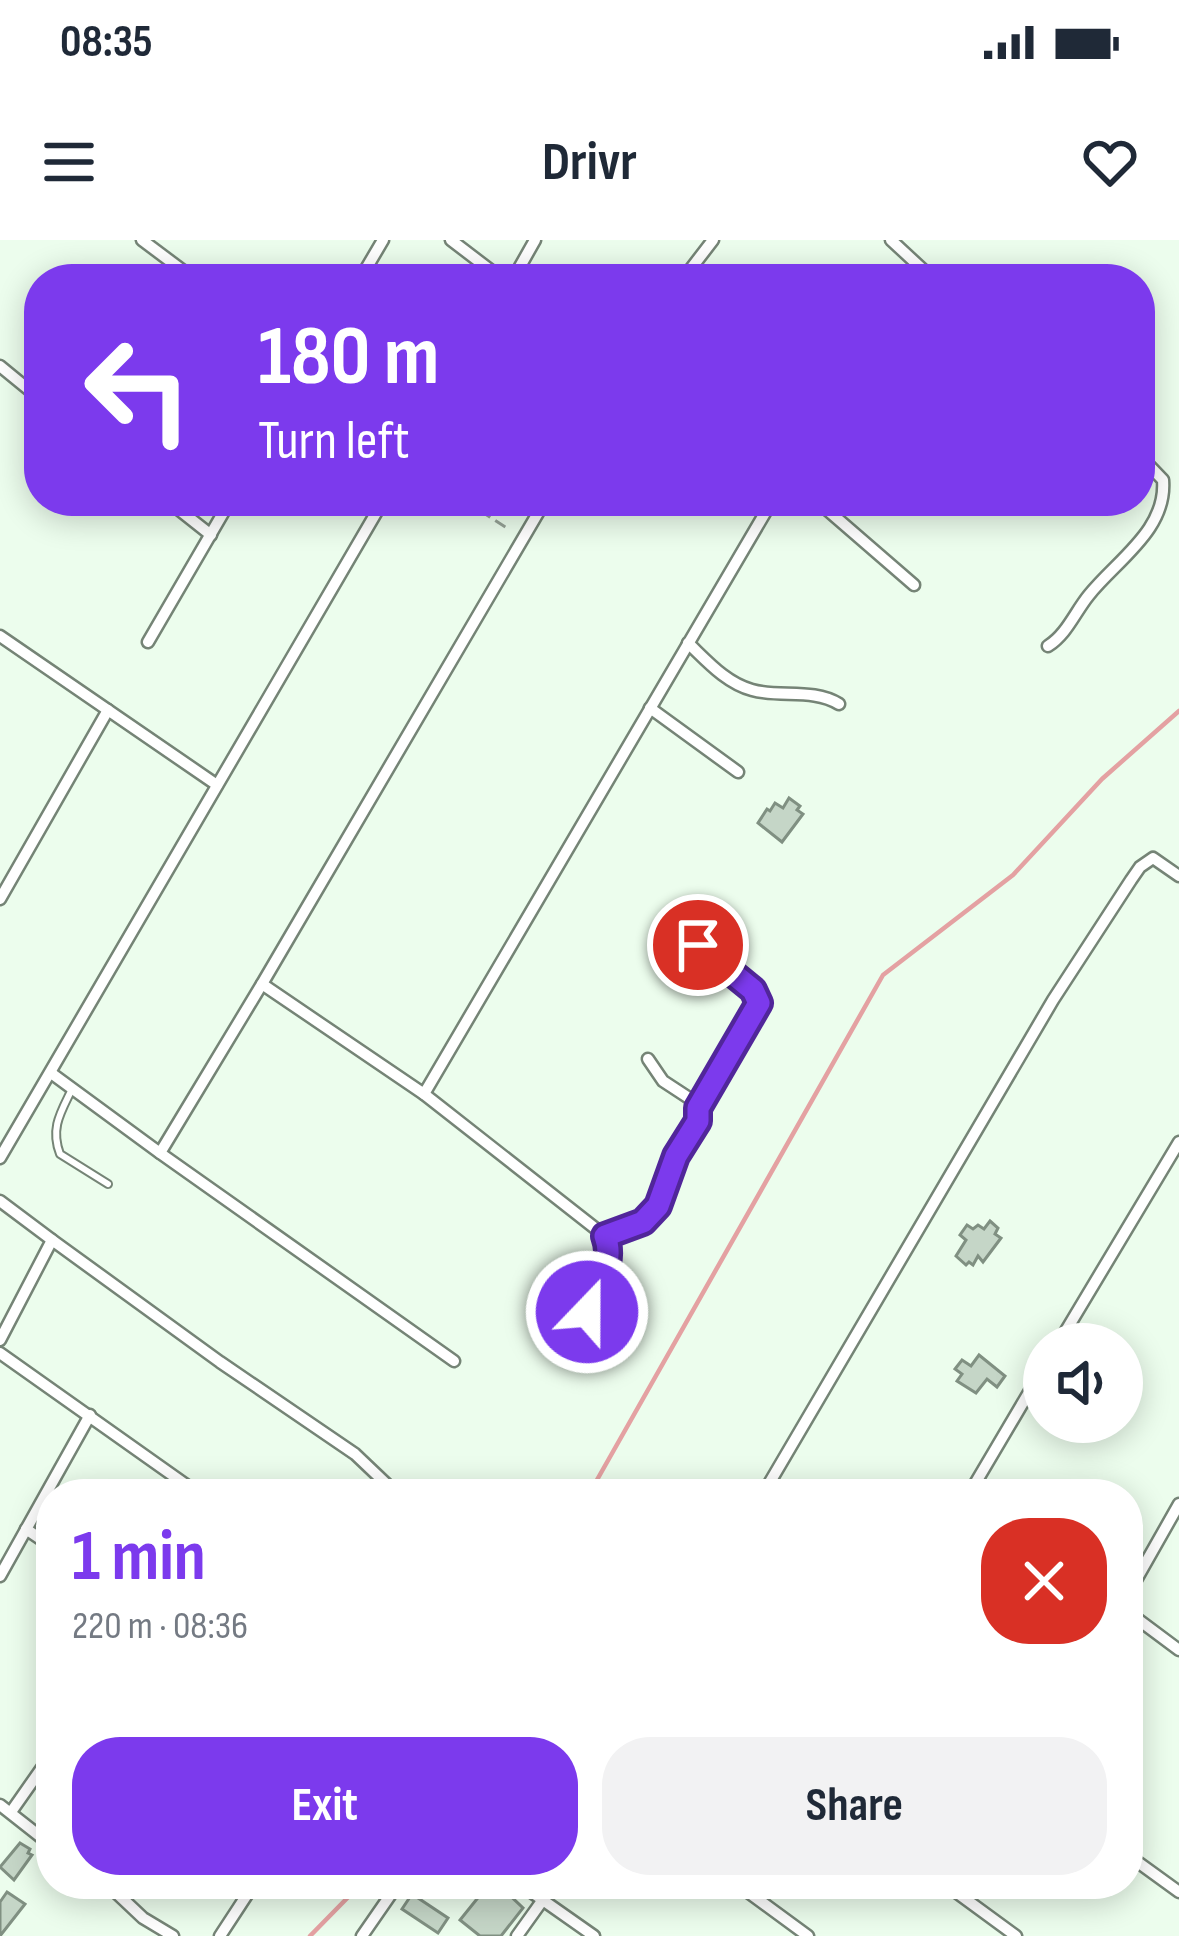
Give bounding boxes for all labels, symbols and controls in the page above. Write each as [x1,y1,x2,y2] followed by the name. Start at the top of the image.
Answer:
[60,15,153,70] text: 08:35
[36,129,102,195] icon: menu
[1077,129,1143,195] icon: heart
[542,130,637,195] text: Drivr
[258,307,439,408] text: 180 m
[60,312,216,468] icon: left
[258,409,410,474] text: Turn left
[647,894,749,996] pin
[665,912,731,978] icon: arrive
[524,1249,650,1375] position arrow
[1023,1323,1143,1443] map controls
[1023,1323,1143,1443] button: sound
[72,1514,206,1601] text: 1 min
[981,1518,1107,1644] button: close
[72,1603,248,1650] text: 220 m · 08:36
[72,1737,578,1875] button: Exit
[602,1737,1107,1875] button: Share

